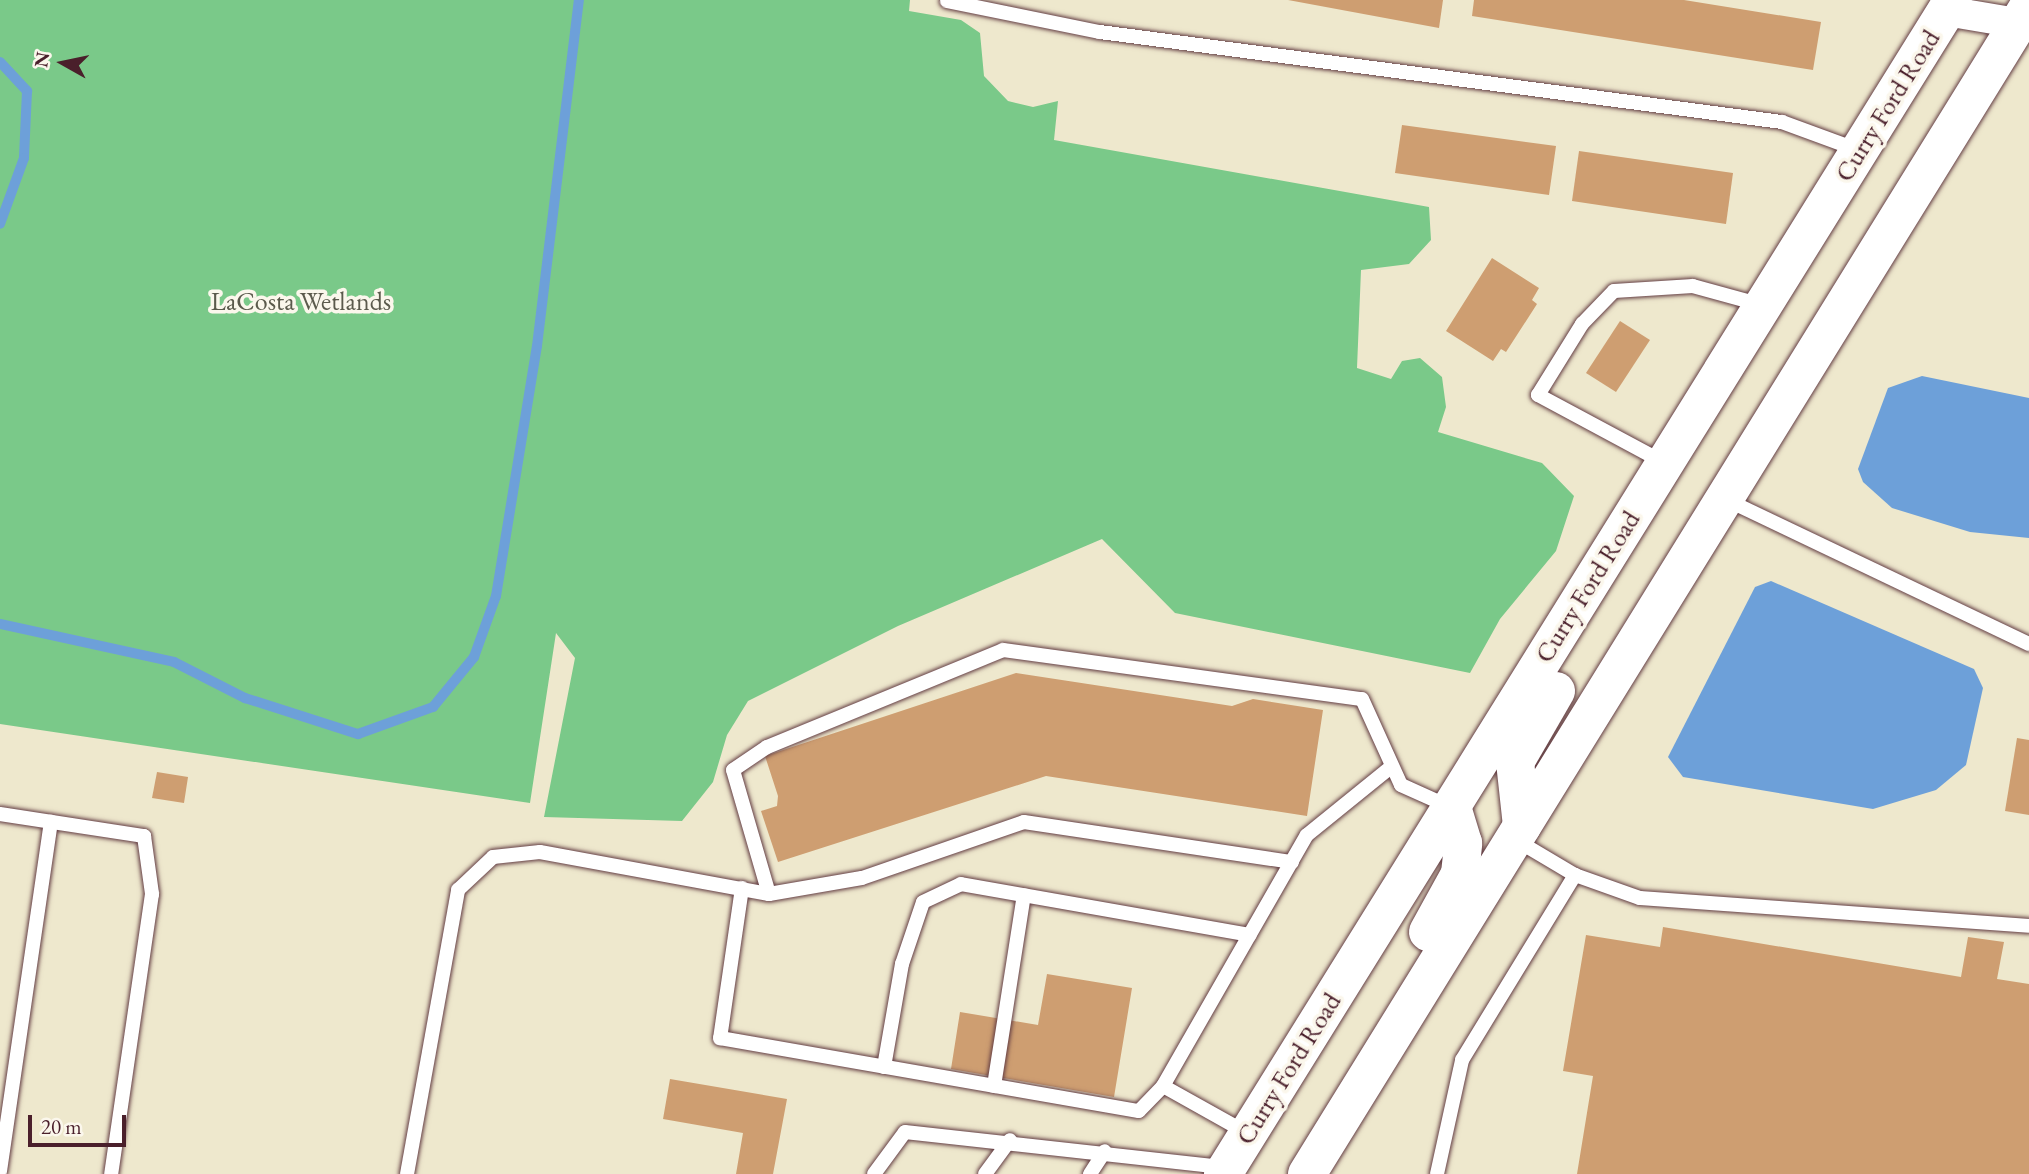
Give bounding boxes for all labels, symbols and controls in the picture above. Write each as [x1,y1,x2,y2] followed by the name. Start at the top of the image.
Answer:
[1829,24,1947,188] street label: Curry Ford Road
[28,28,98,98] north arrow
[28,50,55,69] text: N
[211,286,391,318] park label: LaCosta Wetlands
[1529,505,1647,669] street label: Curry Ford Road
[1230,987,1348,1151] street label: Curry Ford Road
[32,1100,130,1144] scale bar
[41,1113,82,1140] text: 20 m

